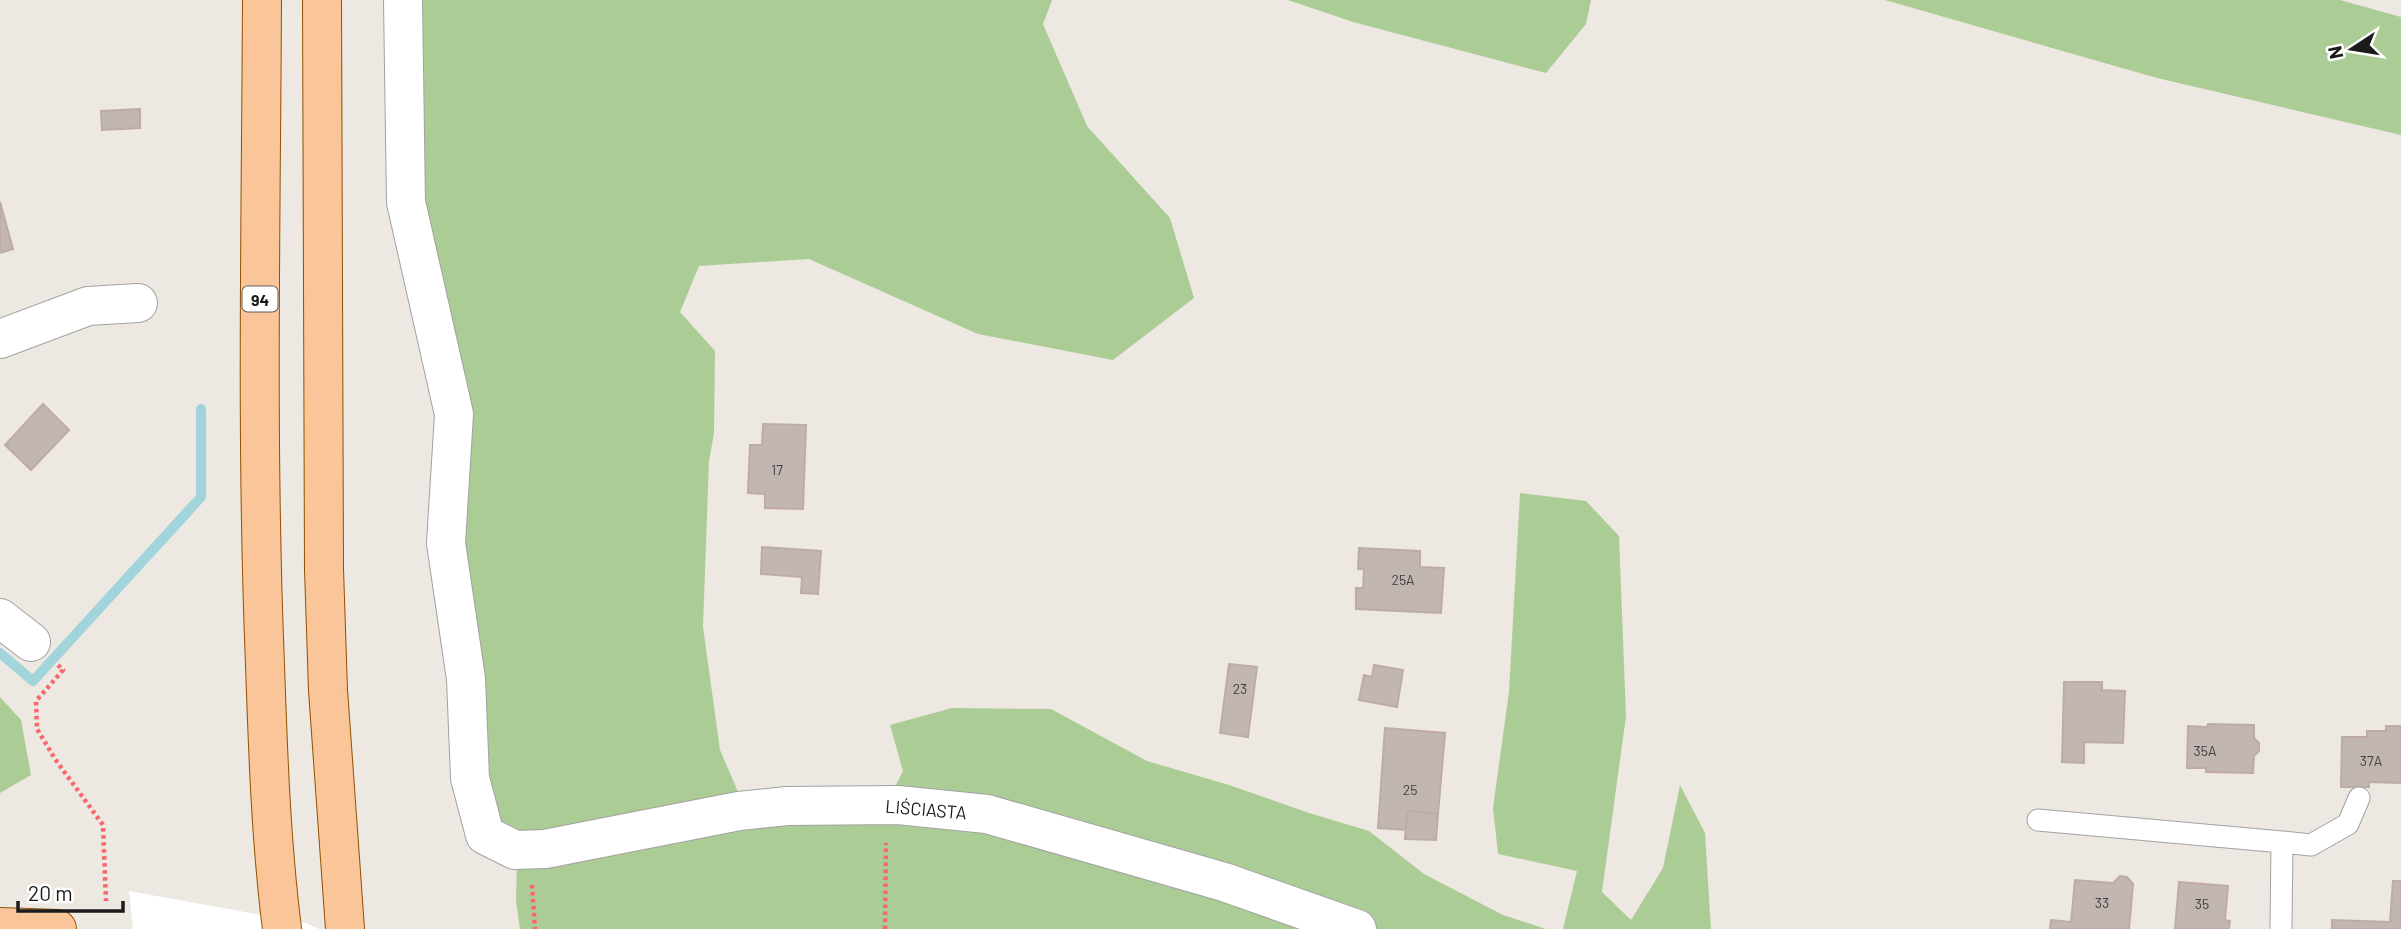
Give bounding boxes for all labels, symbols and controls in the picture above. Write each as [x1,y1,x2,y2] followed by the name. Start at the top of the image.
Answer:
[2317,14,2387,84] north arrow
[2322,44,2347,61] text: N
[243,286,278,312] road number: 94
[771,461,783,478] house number: 17
[1391,571,1415,588] house number: 25A
[1233,680,1247,697] house number: 23
[2194,742,2217,759] house number: 35A
[2360,752,2383,769] house number: 37A
[1403,781,1417,798] house number: 25
[884,794,968,824] street label: LIŚCIASTA
[18,870,122,914] scale bar
[28,880,73,905] text: 20 m
[2095,894,2109,911] house number: 33
[2195,895,2209,912] house number: 35

